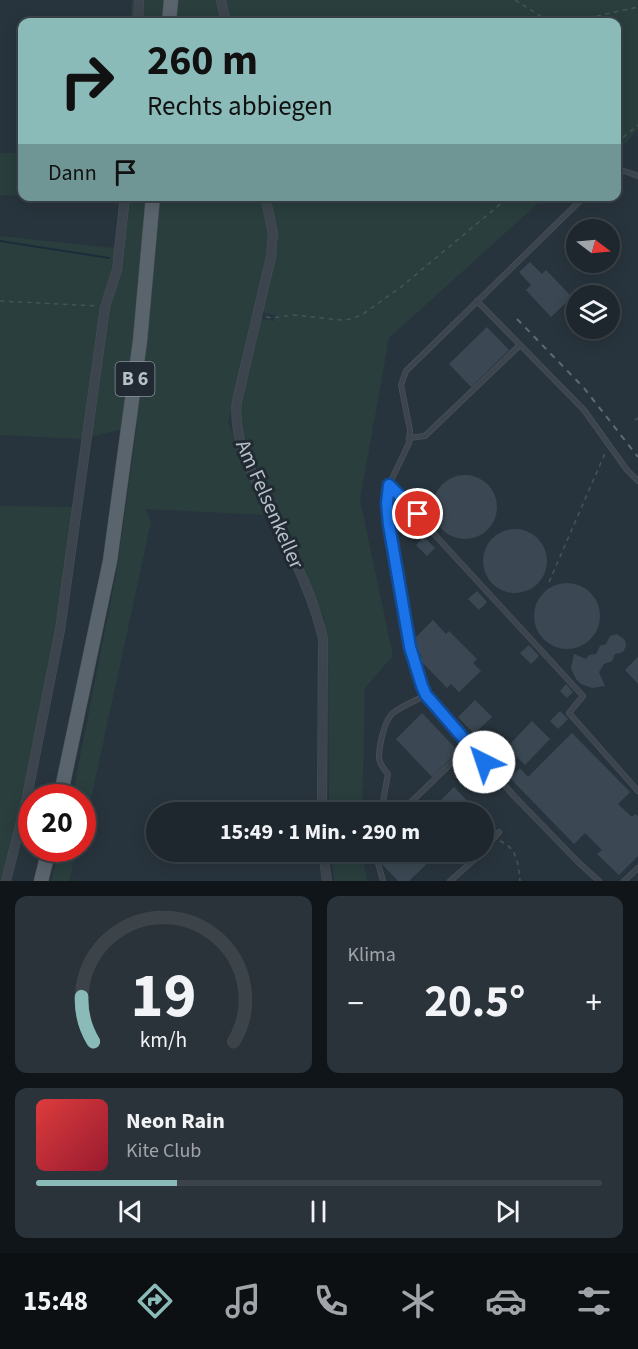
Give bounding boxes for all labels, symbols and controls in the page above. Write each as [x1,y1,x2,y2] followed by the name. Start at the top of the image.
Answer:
[147,31,258,91] text: 260 m
[48,42,126,120] icon: right
[147,87,333,126] text: Rechts abbiegen
[109,156,142,189] icon: arrive
[48,157,97,189] text: Dann
[566,219,620,273] north arrow
[566,219,620,339] map controls
[566,285,620,339] button: layers
[116,362,154,396] road number: B 6
[228,435,312,574] street label: Am Felsenkeller
[392,488,443,539] pin
[401,497,434,530] icon: arrive
[452,730,516,794] position arrow
[18,784,96,862] speed limit sign: 20
[220,816,420,848] text: 15:49 · 1 Min. · 290 m
[348,941,396,969] text: Klima
[130,952,196,1041] text: 19
[424,970,525,1034] text: 20.5°
[348,980,364,1027] text: −
[586,980,602,1027] text: +
[139,1025,187,1056] text: km/h
[126,1105,225,1137] text: Neon Rain
[126,1137,201,1165] text: Kite Club
[114,1195,147,1228] icon: previous
[302,1195,335,1228] icon: pause
[491,1195,524,1228] icon: next
[134,1280,176,1322] icon: directions
[222,1280,264,1322] icon: music
[310,1280,352,1322] icon: phone
[397,1280,439,1322] icon: climate
[485,1280,527,1322] icon: car
[573,1280,615,1322] icon: filters
[23,1282,88,1321] text: 15:48

